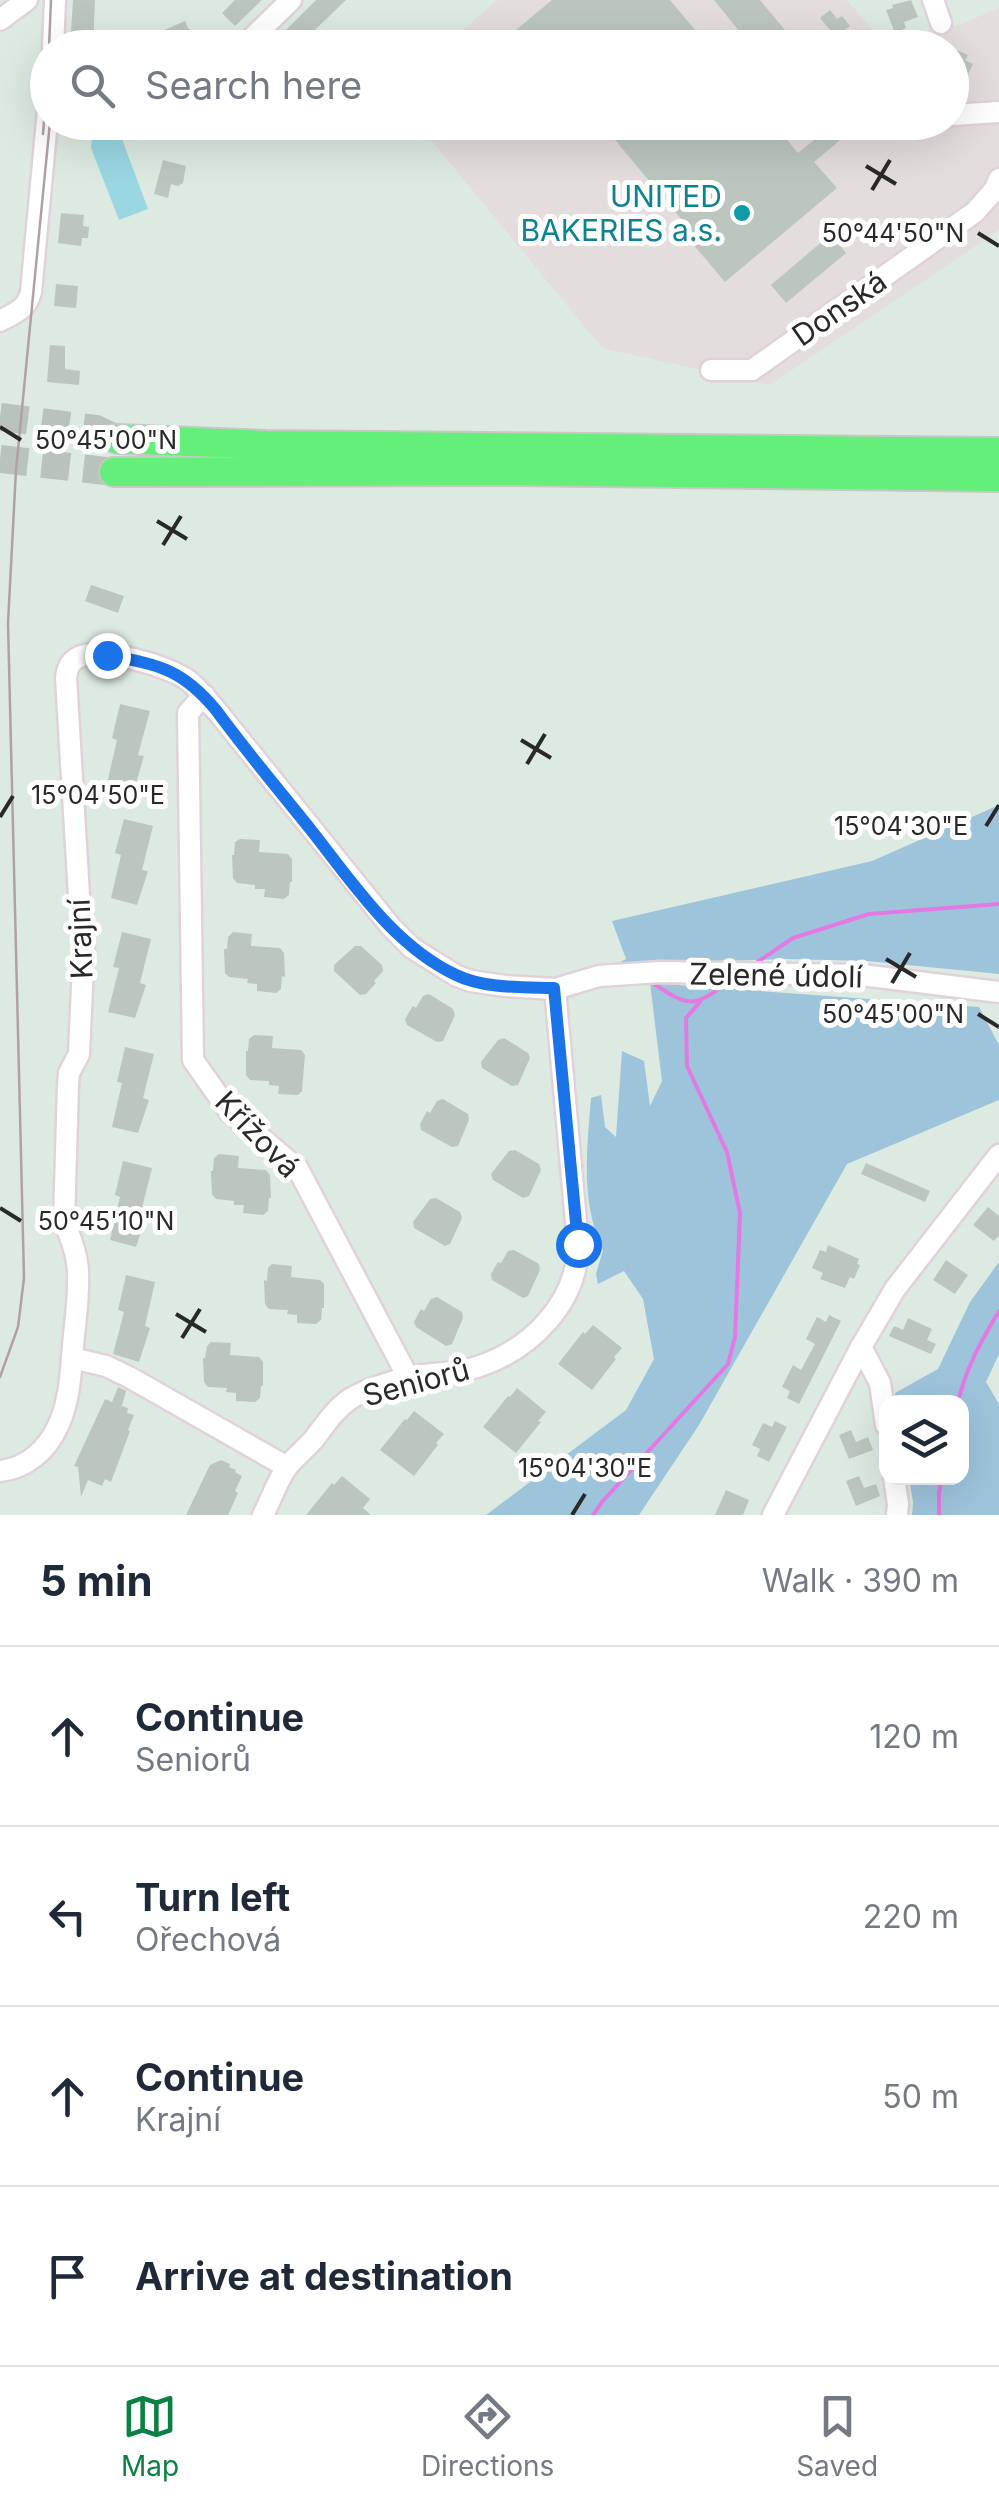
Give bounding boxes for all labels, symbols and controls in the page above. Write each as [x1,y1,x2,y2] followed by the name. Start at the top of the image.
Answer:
[30,30,969,140] search box
[65,58,120,113] icon: search
[145,62,362,108] text: Search here
[520,178,722,248] place label: UNITED BAKERIES a.s.
[731,202,753,224] marker: UNITED BAKERIES a.s.
[822,218,964,248] text: 50°44'50"N
[785,263,893,353] street label: Donská
[35,425,177,455] text: 50°45'00"N
[85,633,131,679] route end
[31,780,165,810] text: 15°04'50"E
[834,811,968,841] text: 15°04'30"E
[61,897,99,980] street label: Krajní
[689,955,864,995] street label: Zelené údolí
[822,999,964,1029] text: 50°45'00"N
[208,1083,308,1185] street label: Křížová
[38,1206,174,1236] text: 50°45'10"N
[556,1222,602,1268] route start
[359,1351,473,1413] street label: Seniorů
[879,1395,969,1485] map controls
[879,1395,969,1485] button: layers
[518,1453,652,1483] text: 15°04'30"E
[40,1555,153,1606] text: 5 min
[762,1561,959,1600] text: Walk · 390 m
[135,1694,304,1740] text: Continue
[40,1709,95,1764] icon: ahead
[869,1717,959,1756] text: 120 m
[135,1740,251,1779] text: Seniorů
[135,1874,290,1920] text: Turn left
[40,1889,95,1944] icon: left
[863,1897,959,1936] text: 220 m
[135,1920,281,1959] text: Ořechová
[135,2054,304,2100] text: Continue
[40,2069,95,2124] icon: ahead
[882,2077,959,2116] text: 50 m
[135,2100,221,2139] text: Krajní
[40,2249,95,2304] icon: arrive
[135,2253,513,2299] text: Arrive at destination
[121,2389,179,2483] tab: Map
[421,2389,554,2483] tab: Directions
[796,2389,878,2483] tab: Saved

